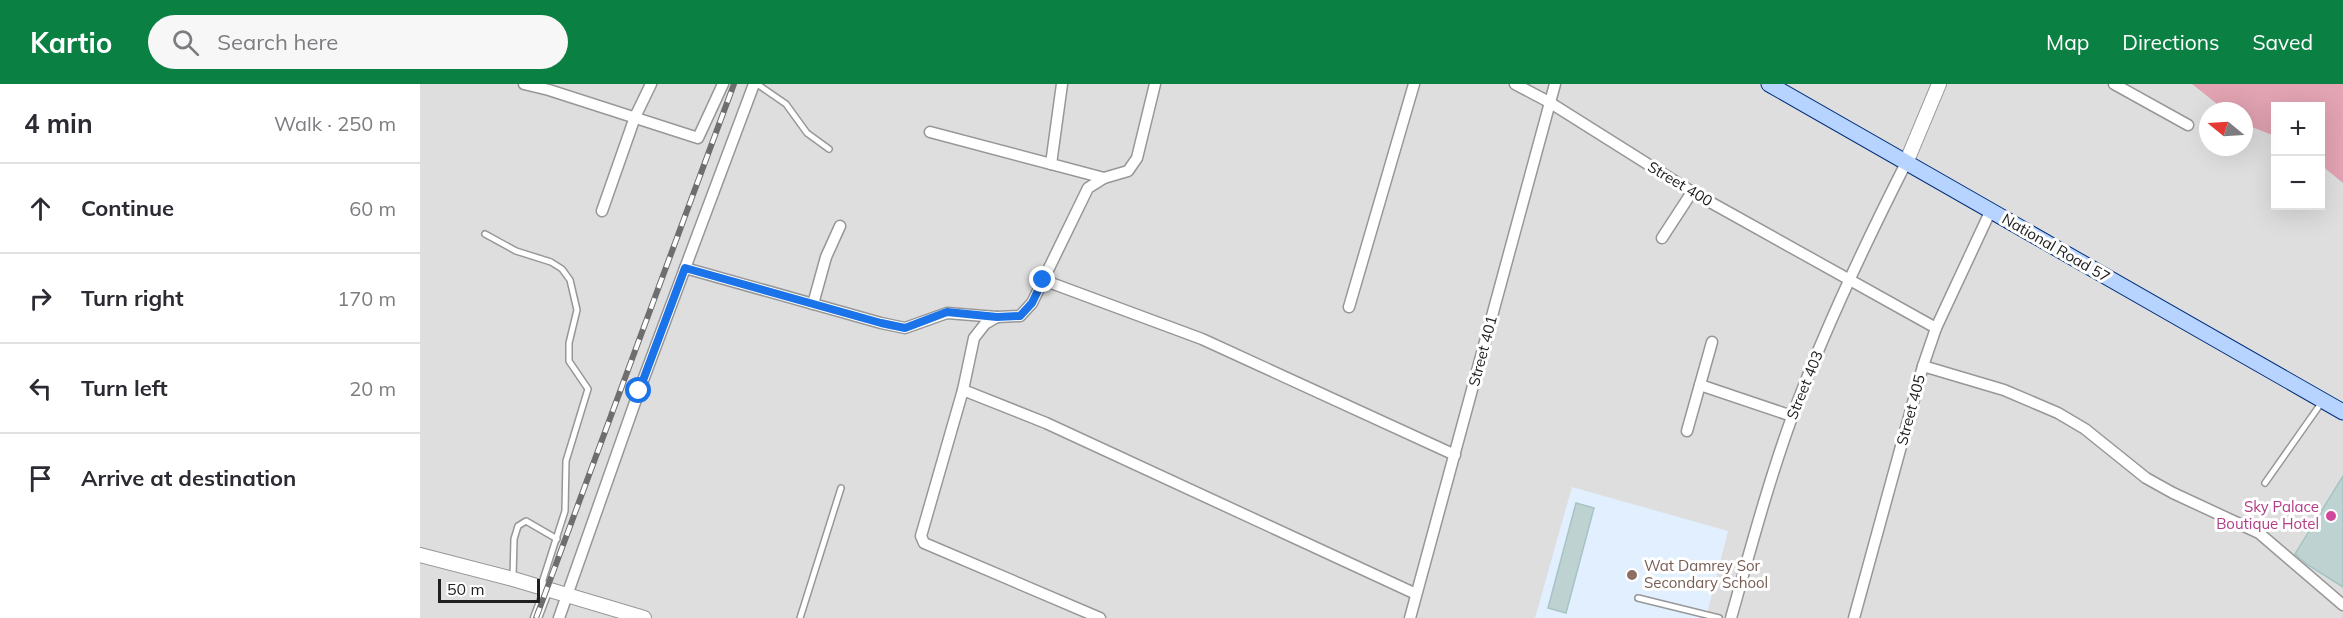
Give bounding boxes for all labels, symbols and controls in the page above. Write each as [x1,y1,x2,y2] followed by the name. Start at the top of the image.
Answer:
[148,15,568,69] search box
[30,25,112,60] text: Kartio
[169,26,202,59] icon: search
[217,28,338,56] text: Search here
[2046,29,2089,55] text: Map
[2122,29,2219,55] text: Directions
[2252,29,2313,55] text: Saved
[2199,102,2253,156] north arrow
[2271,102,2325,210] map controls
[2271,102,2325,156] button: +
[24,107,93,140] text: 4 min
[274,111,396,136] text: Walk · 250 m
[2271,156,2325,210] button: −
[1644,157,1716,210] street label: Street 400
[24,192,57,225] icon: ahead
[81,194,174,222] text: Continue
[349,196,396,221] text: 60 m
[1999,209,2114,286] street label: National Road 57
[1029,266,1055,292] route end
[24,282,57,315] icon: right
[81,284,184,312] text: Turn right
[337,286,396,311] text: 170 m
[1464,313,1501,388] street label: Street 401
[1782,348,1827,422] street label: Street 403
[24,372,57,405] icon: left
[1892,372,1929,447] street label: Street 405
[81,374,168,402] text: Turn left
[349,376,396,401] text: 20 m
[625,377,651,403] route start
[24,462,57,495] icon: arrive
[81,464,296,492] text: Arrive at destination
[2216,497,2319,533] place label: Sky Palace Boutique Hotel
[2324,509,2338,523] marker: Sky Palace Boutique Hotel
[1644,556,1768,592] place label: Wat Damrey Sor Secondary School
[1625,568,1639,582] marker: Wat Damrey Sor Secondary School
[438,576,540,604] scale bar
[447,579,484,599] text: 50 m

